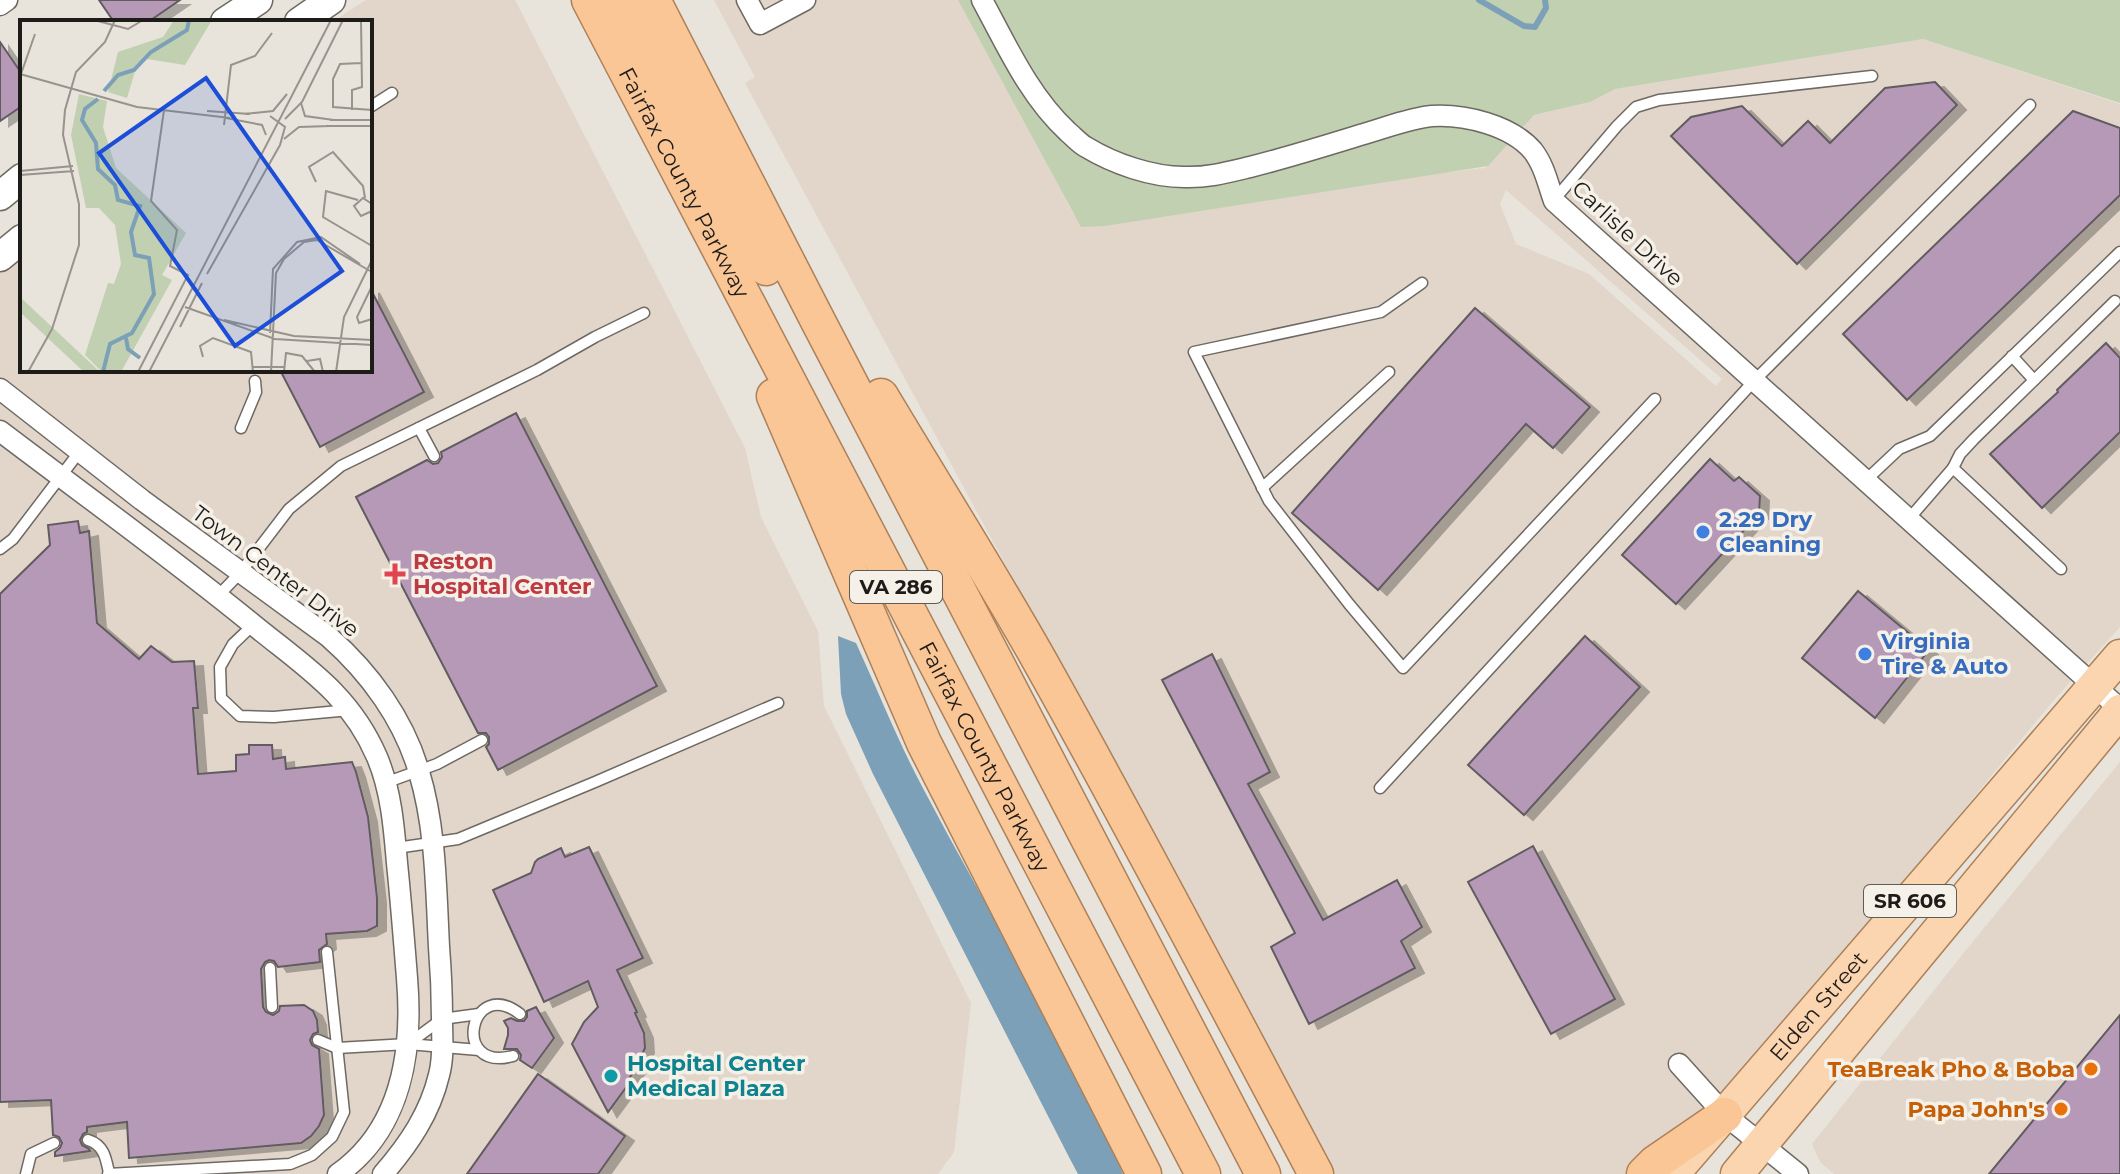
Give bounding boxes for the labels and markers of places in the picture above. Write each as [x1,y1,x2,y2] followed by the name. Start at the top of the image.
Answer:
[1719,506,1821,558] place label: 2.29 Dry Cleaning
[1694,523,1712,541] marker: 2.29 Dry Cleaning
[413,548,591,600] place label: Reston Hospital Center
[384,563,406,585] marker: Reston Hospital Center
[1880,628,2008,680] place label: Virginia Tire & Auto
[1856,645,1874,663] marker: Virginia Tire & Auto
[627,1050,805,1102] place label: Hospital Center Medical Plaza
[1828,1056,2075,1083] place label: TeaBreak Pho & Boba
[2082,1060,2100,1078] marker: TeaBreak Pho & Boba
[602,1067,620,1085] marker: Hospital Center Medical Plaza
[1907,1096,2045,1123] place label: Papa John's
[2052,1100,2070,1118] marker: Papa John's

